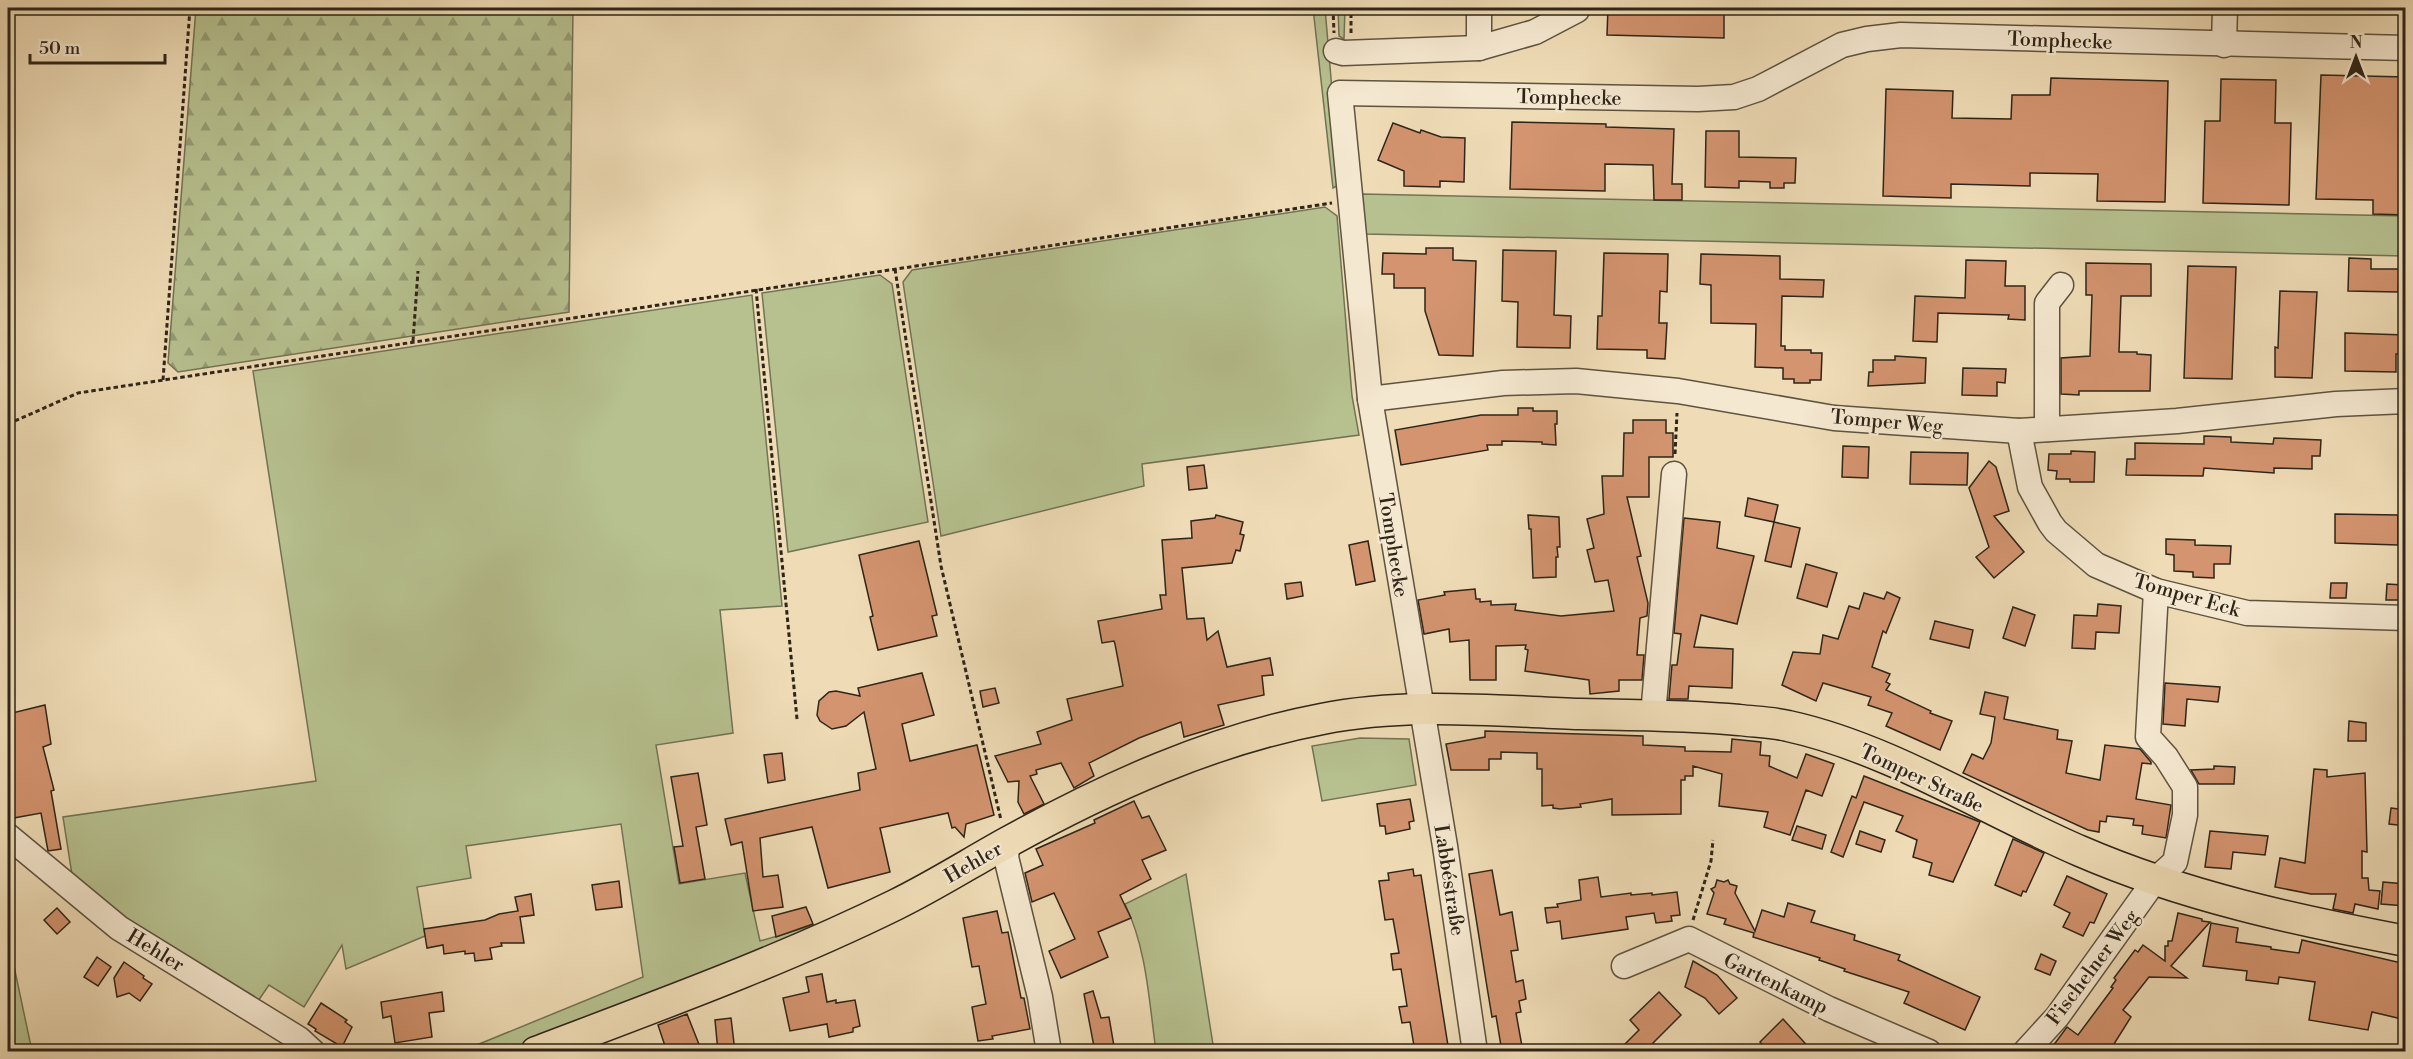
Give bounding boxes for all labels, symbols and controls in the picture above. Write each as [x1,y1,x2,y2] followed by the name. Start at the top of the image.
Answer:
[30,27,165,65] scale bar
[2007,27,2113,56] street label: Tomphecke
[2326,27,2386,87] north arrow
[2350,33,2363,53] text: N
[39,37,81,60] text: 50 m
[1516,85,1622,112] street label: Tomphecke
[1830,405,1945,440] street label: Tomper Weg
[1372,491,1413,599] street label: Tomphecke
[2130,569,2244,624] street label: Tomper Eck
[1855,740,1987,819] street label: Tomper Straße
[1427,823,1470,938] street label: Labbéstraße
[940,837,1007,890] street label: Hehler
[2042,905,2145,1031] street label: Fischelner Weg
[122,924,189,978] street label: Hehler
[1719,948,1832,1020] street label: Gartenkamp

